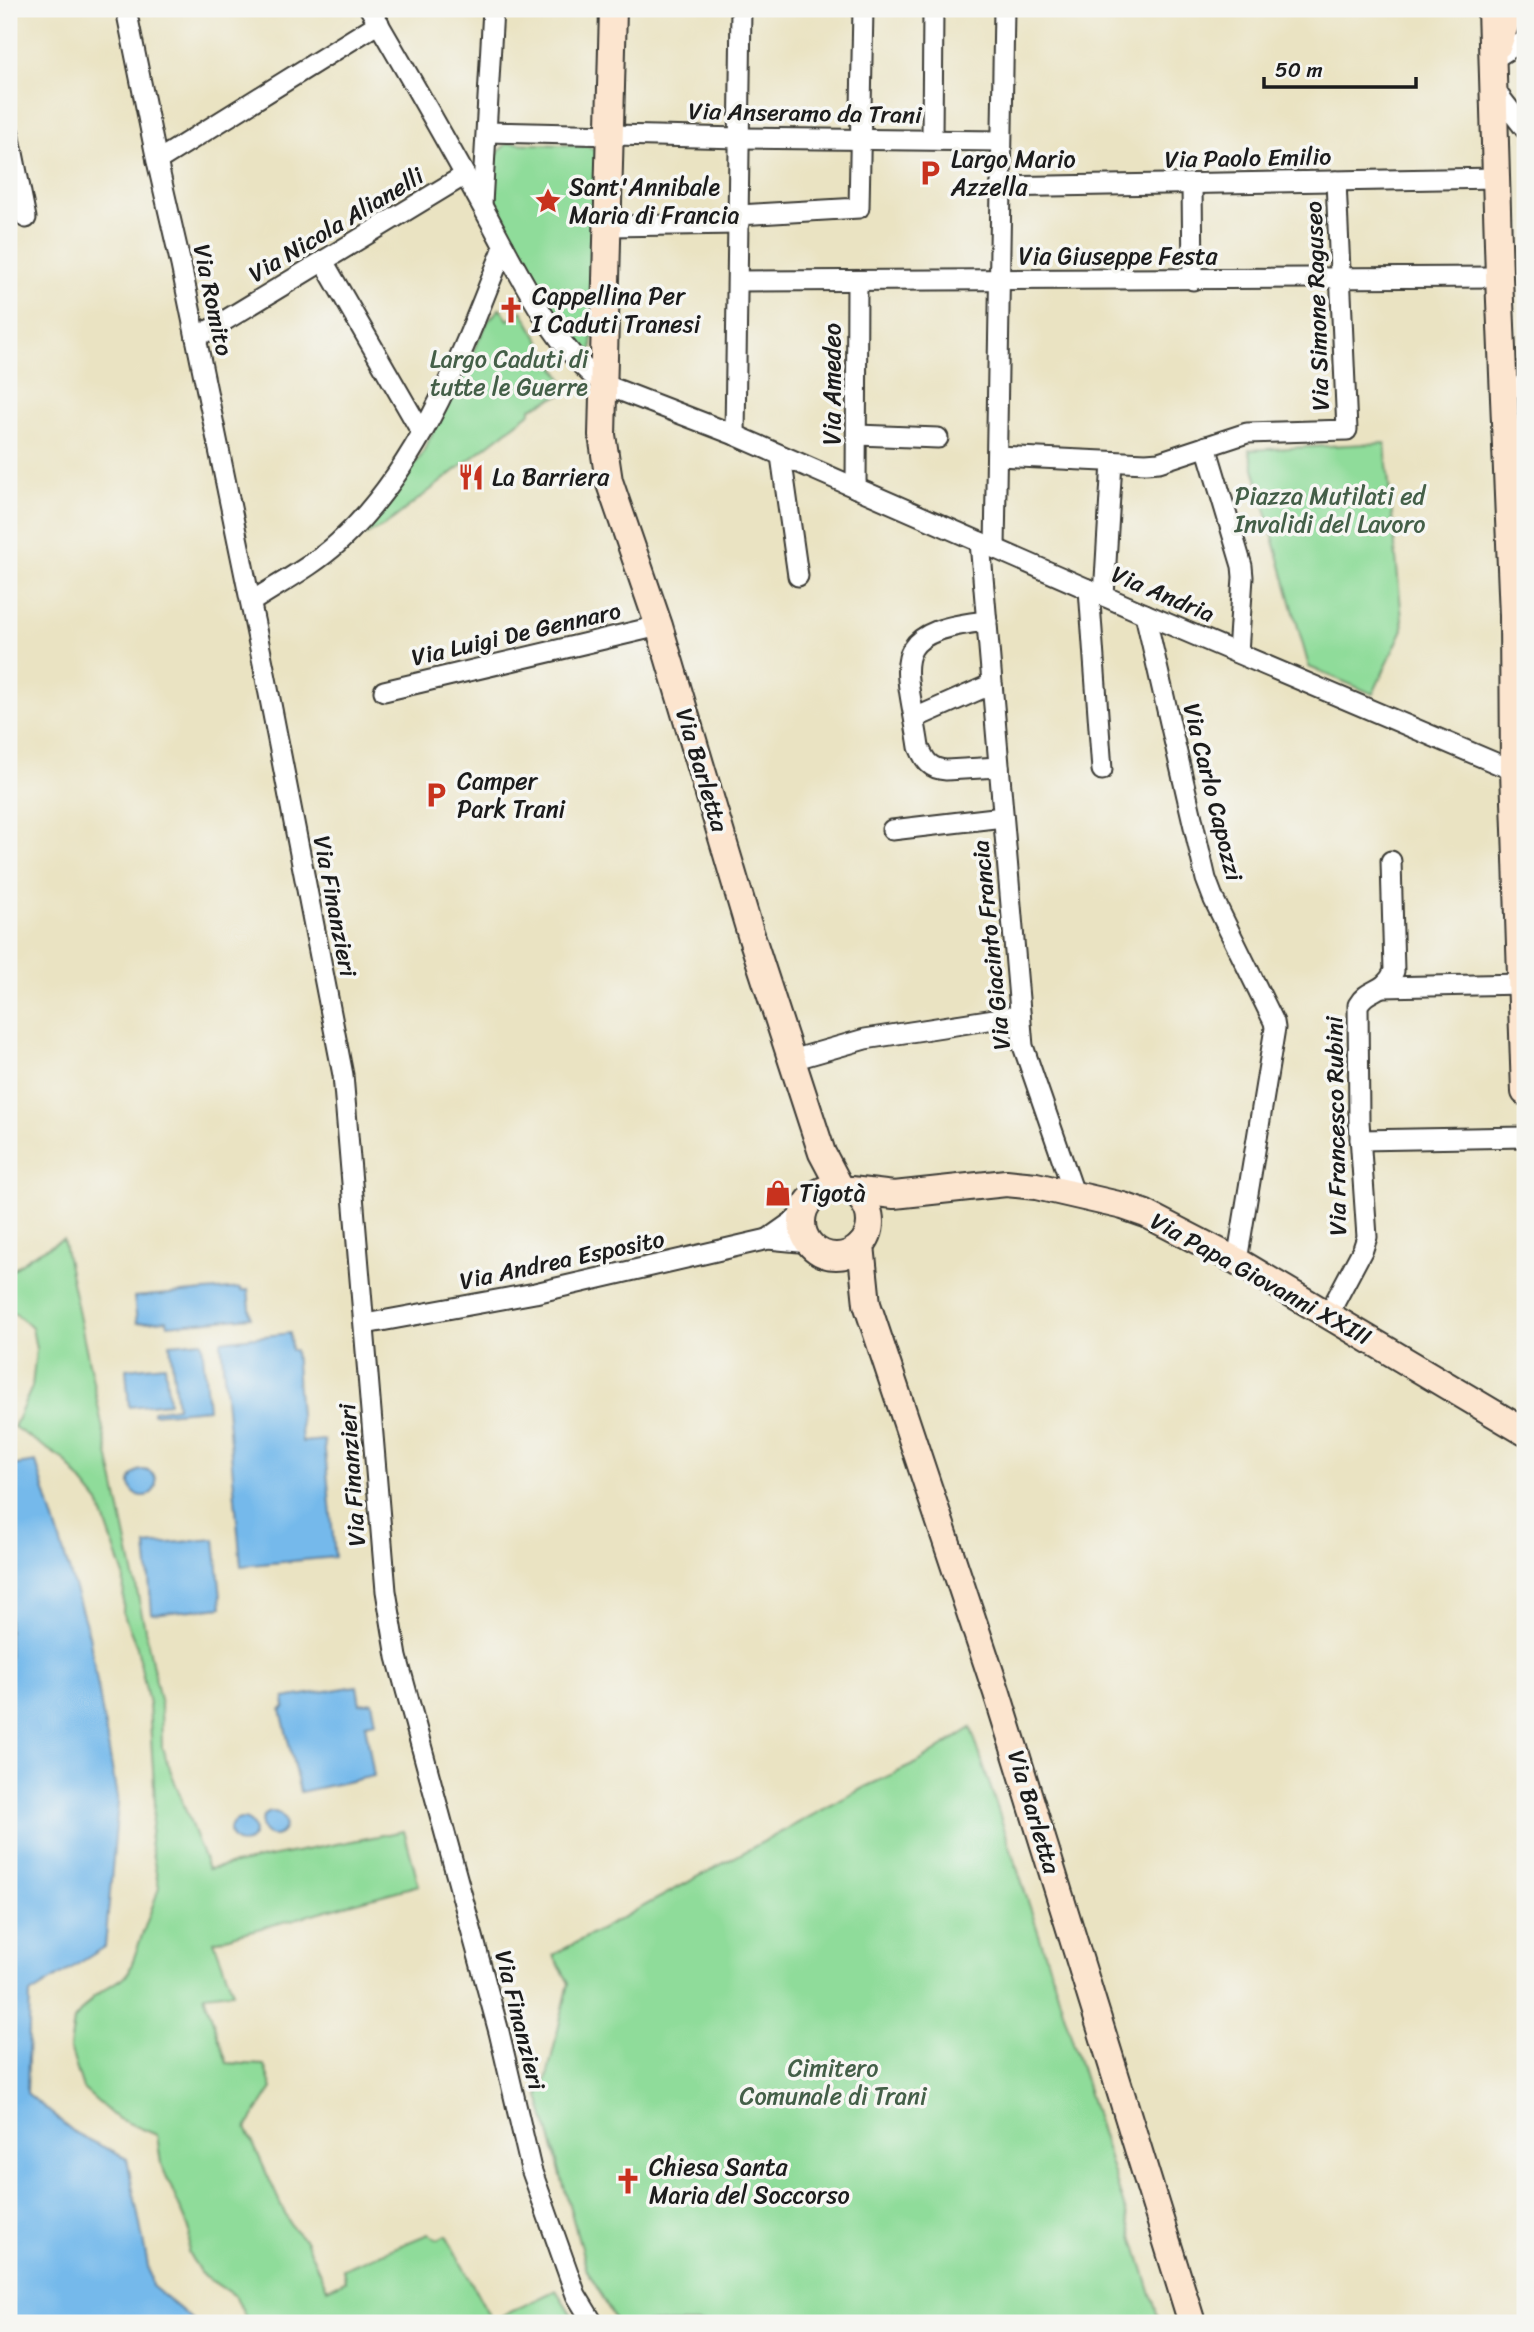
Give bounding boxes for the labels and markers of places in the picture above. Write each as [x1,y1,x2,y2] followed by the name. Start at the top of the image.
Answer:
[950,138,1076,208] place label: Largo Mario Azzella
[915,158,945,188] parking icon: Largo Mario Azzella
[569,166,739,236] place label: Sant'Annibale Maria di Francia
[533,186,563,216] place icon: Sant'Annibale Maria di Francia
[531,275,701,345] place label: Cappellina Per I Caduti Tranesi
[496,295,526,325] church icon: Cappellina Per I Caduti Tranesi
[492,456,610,498] place label: La Barriera
[456,462,486,492] restaurant icon: La Barriera
[457,760,566,830] place label: Camper Park Trani
[421,780,451,810] parking icon: Camper Park Trani
[799,1172,866,1214] place label: Tigotà
[763,1178,793,1208] shop icon: Tigotà
[649,2146,850,2216] place label: Chiesa Santa Maria del Soccorso
[613,2166,643,2196] church icon: Chiesa Santa Maria del Soccorso

